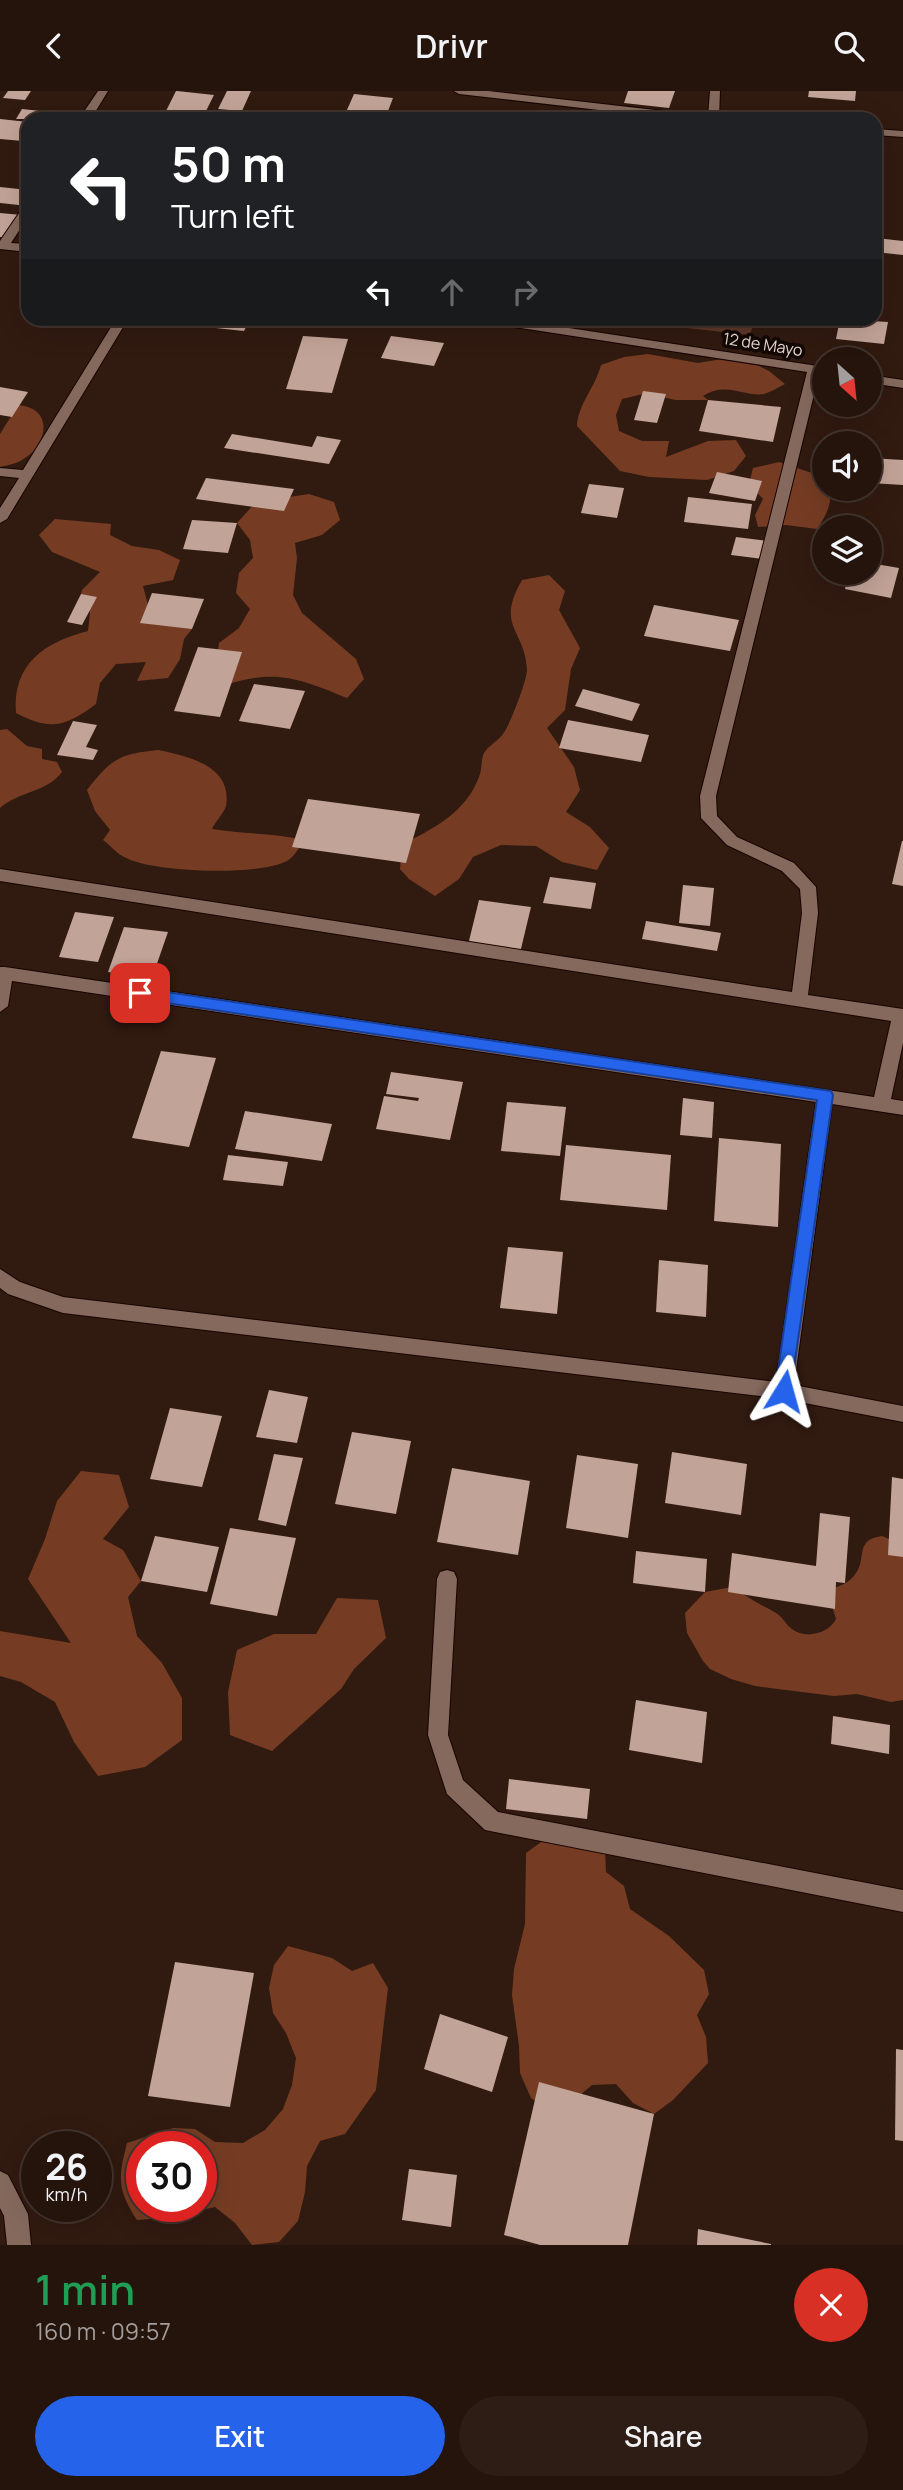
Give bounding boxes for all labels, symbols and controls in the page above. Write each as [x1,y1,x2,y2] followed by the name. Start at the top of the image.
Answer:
[415,24,488,68] text: Drivr
[35,27,73,65] icon: back
[830,27,868,65] icon: search
[171,130,286,197] text: 50 m
[56,140,147,231] icon: left
[171,194,295,238] text: Turn left
[360,273,398,311] icon: left
[433,273,471,311] icon: ahead
[506,273,544,311] icon: right
[722,327,804,361] street label: 12 de Mayo
[812,347,882,417] north arrow
[812,347,882,585] map controls
[812,431,882,501] button: sound
[812,515,882,585] button: layers
[110,963,170,1023] pin
[121,974,159,1012] icon: arrive
[747,1354,821,1428] position arrow
[126,2131,217,2222] speed limit sign: 30
[45,2143,88,2191] text: 26
[46,2182,87,2206] text: km/h
[35,2260,135,2318] text: 1 min
[794,2268,868,2342] button: close
[35,2315,171,2347] text: 160 m · 09:57
[35,2396,445,2476] button: Exit
[459,2396,868,2476] button: Share

